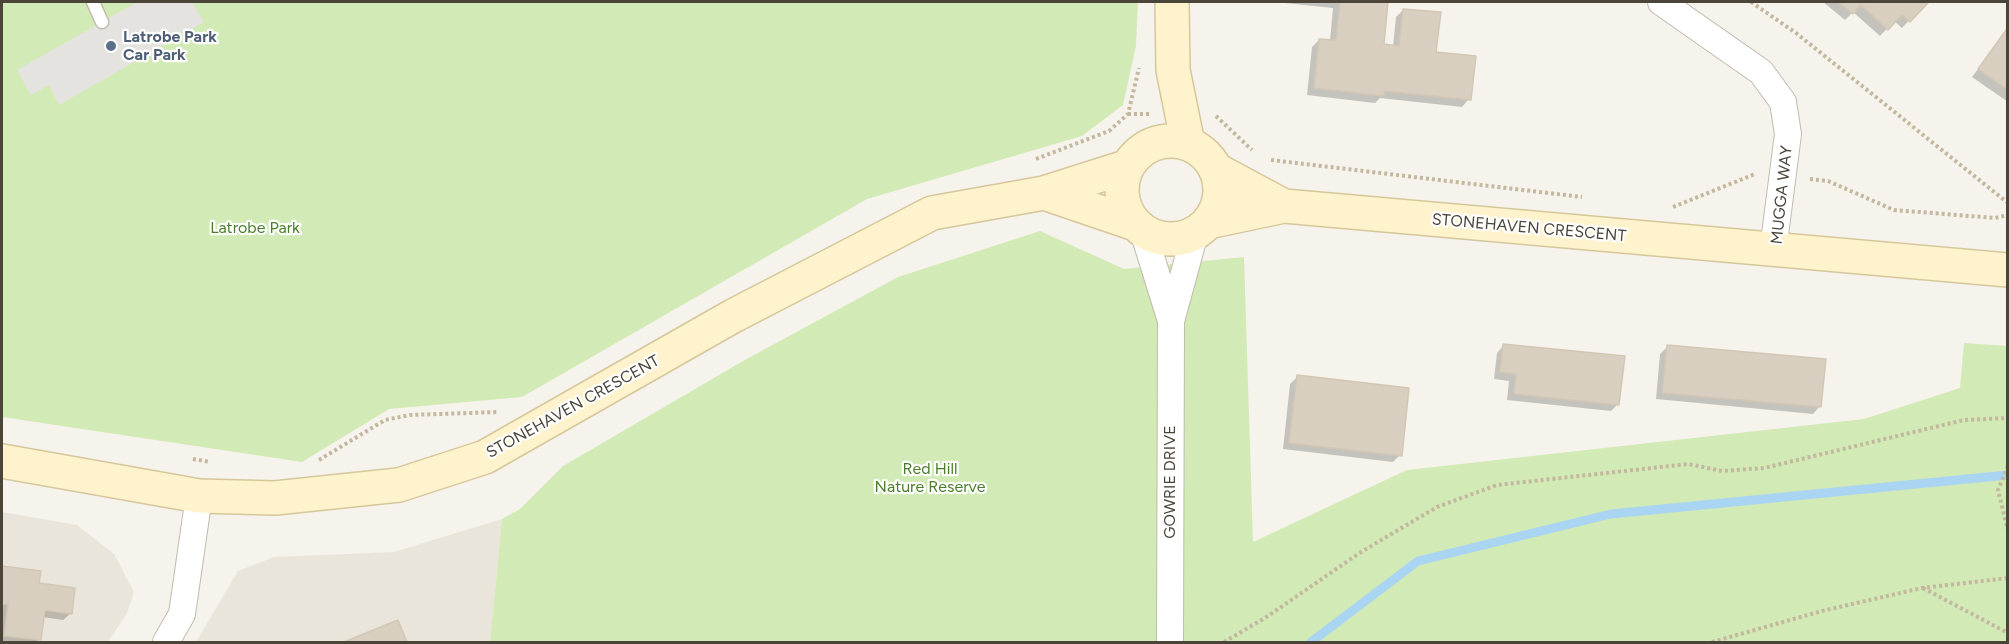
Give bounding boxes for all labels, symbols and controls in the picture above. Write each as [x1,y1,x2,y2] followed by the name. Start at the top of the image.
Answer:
[123,27,217,65] place label: Latrobe Park Car Park
[104,39,118,53] marker: Latrobe Park Car Park
[1767,145,1797,245] street label: MUGGA WAY
[1431,210,1627,246] street label: STONEHAVEN CRESCENT
[210,218,300,238] park label: Latrobe Park
[483,351,663,463] street label: STONEHAVEN CRESCENT
[1160,425,1180,539] street label: GOWRIE DRIVE
[875,459,985,497] park label: Red Hill Nature Reserve

